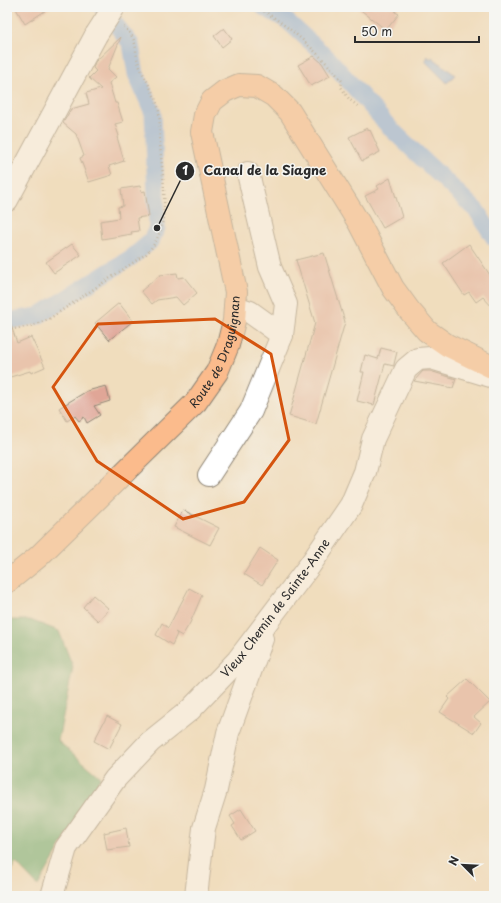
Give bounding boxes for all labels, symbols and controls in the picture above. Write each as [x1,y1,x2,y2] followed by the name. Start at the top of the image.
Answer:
[355,18,479,44] scale bar
[361,22,392,40] text: 50 m
[175,158,335,183] callout: Canal de la Siagne
[204,160,327,179] text: Canal de la Siagne
[182,161,188,179] text: 1
[185,295,244,412] street label: Route de Draguignan
[216,534,334,681] street label: Vieux Chemin de Sainte-Anne
[443,845,483,885] north arrow
[444,853,463,868] text: N

